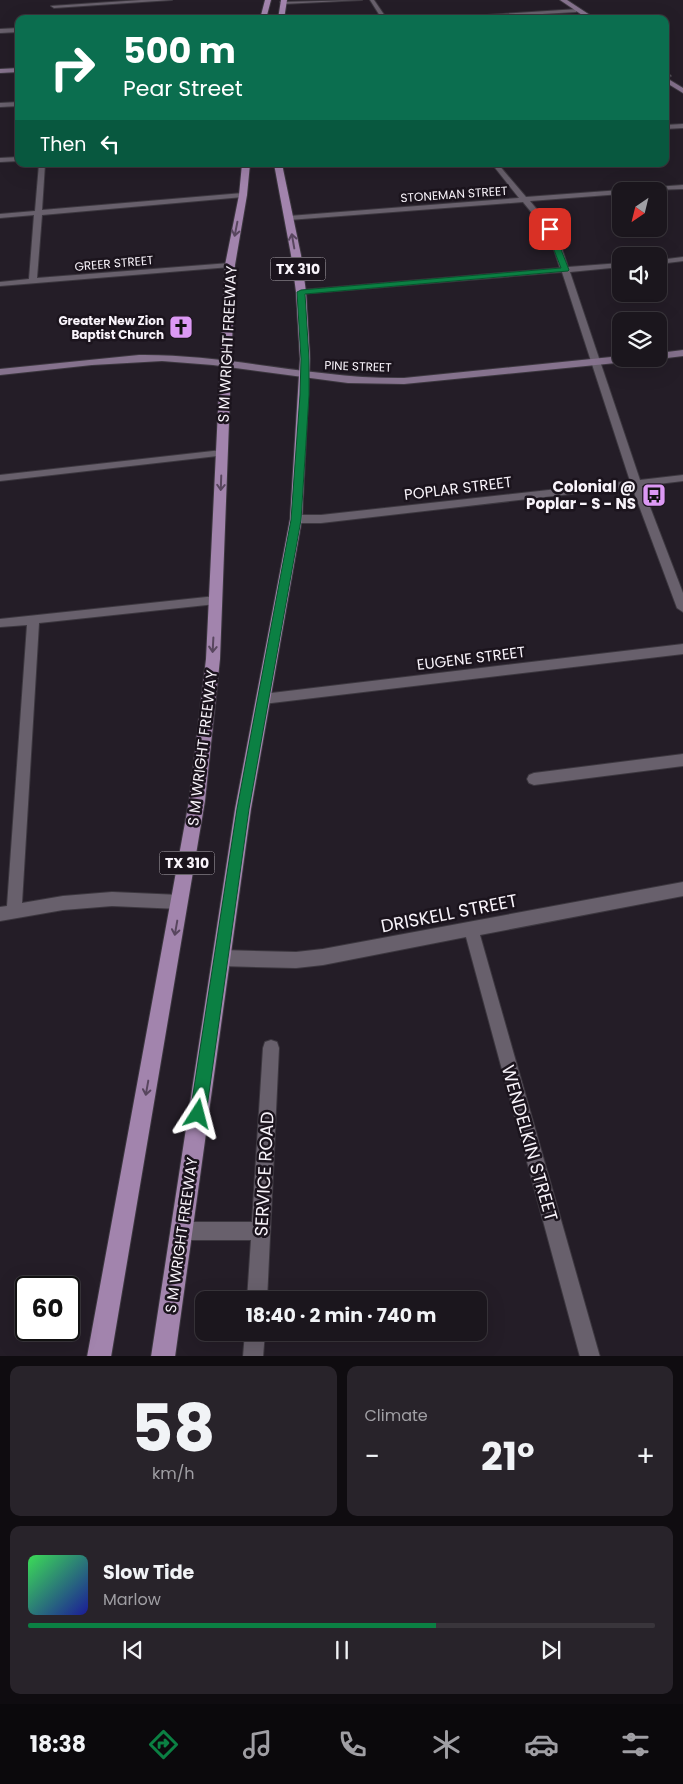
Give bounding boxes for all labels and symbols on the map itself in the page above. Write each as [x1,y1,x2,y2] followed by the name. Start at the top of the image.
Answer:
[400,182,509,206] street label: STONEMAN STREET
[612,182,668,238] north arrow
[529,208,571,250] pin
[231,221,241,237] one-way arrow
[288,233,298,249] one-way arrow
[74,251,155,275] street label: GREER STREET
[270,258,326,280] road number: TX 310
[212,265,242,423] street label: S M WRIGHT FREEWAY
[58,312,164,343] place label: Greater New Zion Baptist Church
[168,314,194,340] church icon: Greater New Zion Baptist Church
[324,356,392,376] street label: PINE STREET
[403,471,513,505] street label: POPLAR STREET
[216,475,225,491] one-way arrow
[526,476,636,514] place label: Colonial @ Poplar - S - NS
[641,482,667,508] bus stop icon: Colonial @ Poplar - S - NS
[209,637,218,653] one-way arrow
[416,641,526,675] street label: EUGENE STREET
[182,669,222,827] street label: S M WRIGHT FREEWAY
[160,851,214,874] road number: TX 310
[379,887,520,938] street label: DRISKELL STREET
[170,919,180,935] one-way arrow
[496,1062,564,1224] street label: WENDELKIN STREET
[142,1079,152,1095] one-way arrow
[171,1087,223,1139] position arrow
[248,1111,280,1237] street label: SERVICE ROAD
[160,1156,202,1314] street label: S M WRIGHT FREEWAY
[15,1276,80,1341] speed limit sign: 60

